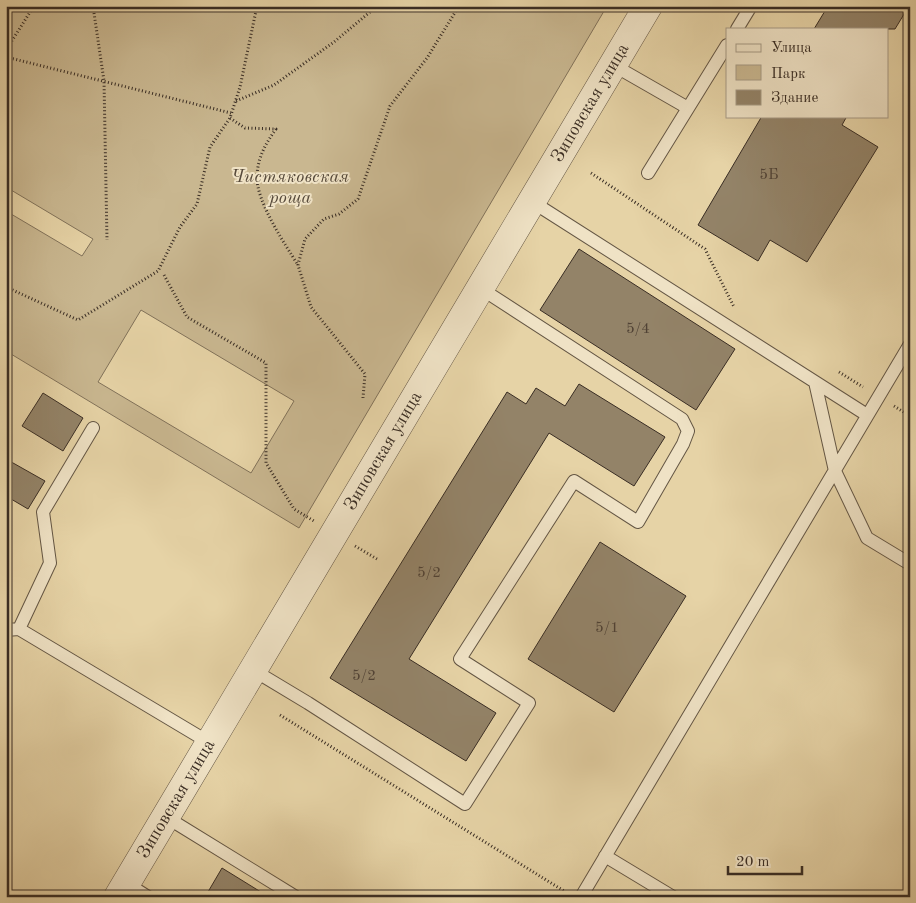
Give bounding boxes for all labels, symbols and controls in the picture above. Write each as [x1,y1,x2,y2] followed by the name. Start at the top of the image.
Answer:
[726,28,888,118] legend
[548,40,633,165] street label: Зиповская улица
[771,41,812,56] text: Улица
[771,67,806,82] text: Парк
[771,91,818,106] text: Здание
[231,168,349,207] park label: Чистяковская роща
[759,168,779,183] house number: 5Б
[626,322,650,337] house number: 5/4
[341,388,426,513] street label: Зиповская улица
[417,566,441,581] house number: 5/2
[595,621,619,636] house number: 5/1
[352,669,376,684] house number: 5/2
[134,736,218,862] street label: Зиповская улица
[728,843,802,875] scale bar
[736,855,770,870] text: 20 m

